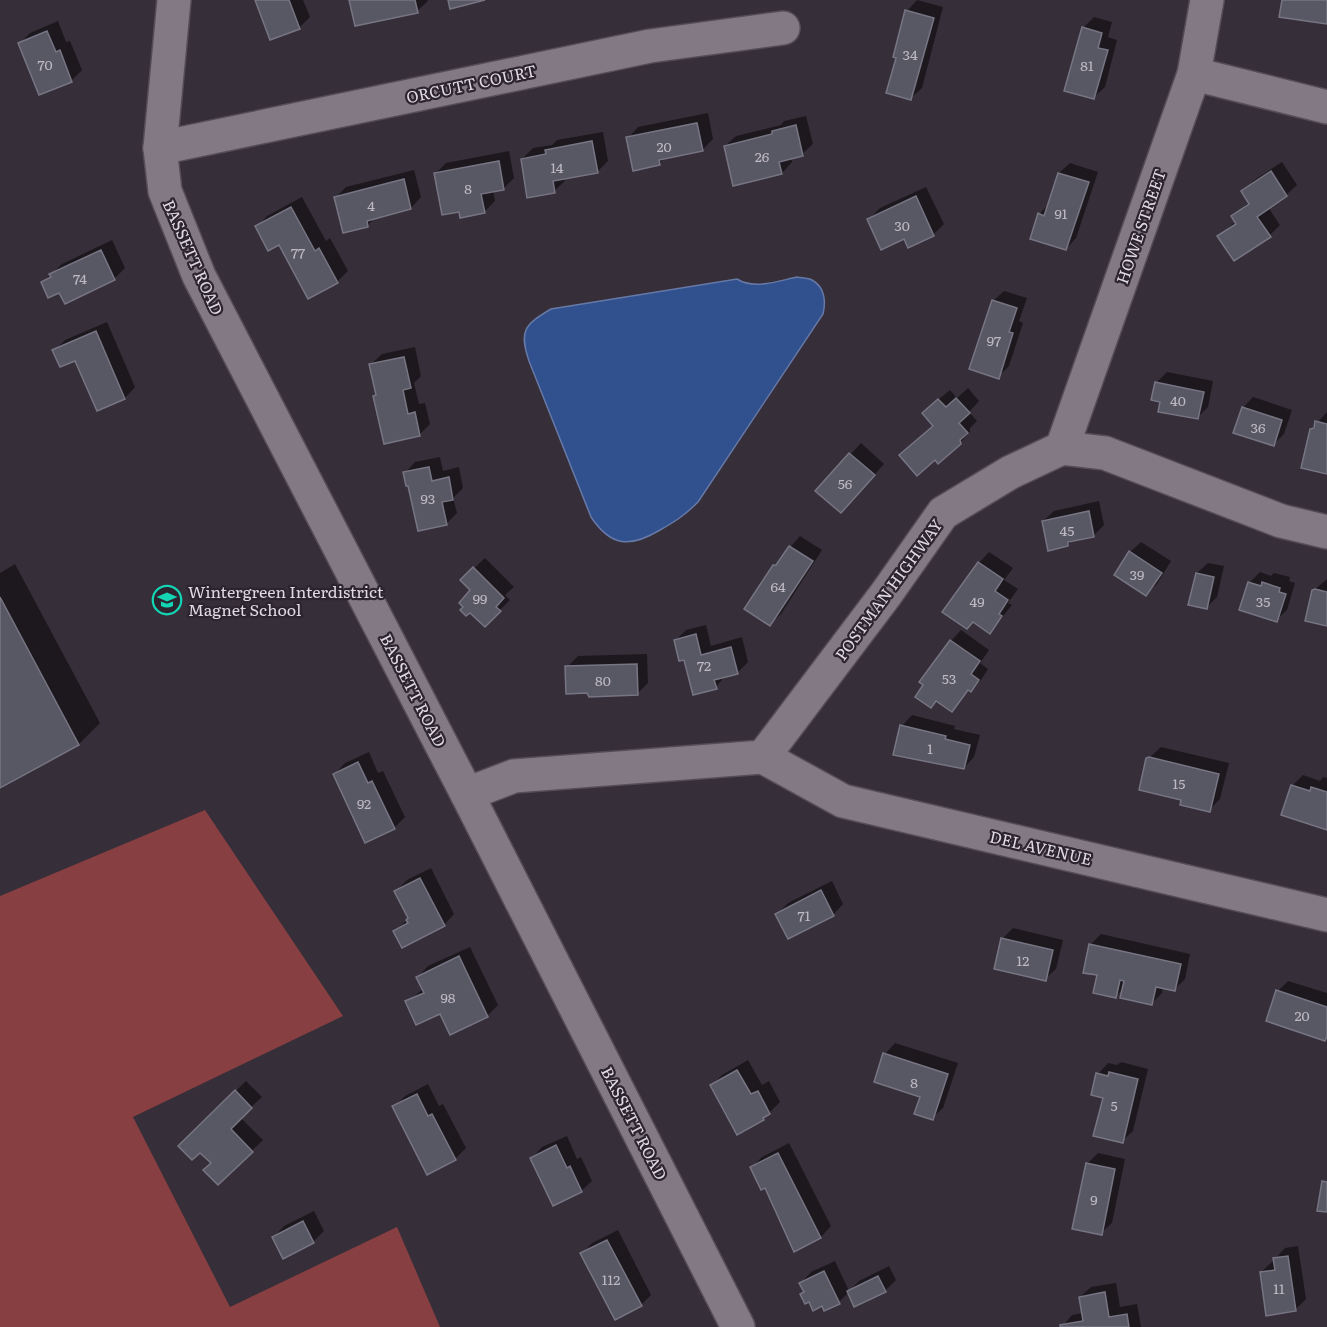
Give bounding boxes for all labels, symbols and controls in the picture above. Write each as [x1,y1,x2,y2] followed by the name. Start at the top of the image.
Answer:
[902,44,918,64] house number: 34
[37,54,53,74] house number: 70
[1080,55,1094,75] house number: 81
[404,57,538,109] street label: ORCUTT COURT
[656,136,672,156] house number: 20
[755,146,770,166] house number: 26
[551,157,564,177] house number: 14
[1109,165,1171,287] street label: HOWE STREET
[464,178,472,198] house number: 8
[158,195,230,319] street label: BASSETT ROAD
[367,195,375,215] house number: 4
[1054,203,1068,223] house number: 91
[894,215,910,235] house number: 30
[291,242,305,262] house number: 77
[73,268,87,288] house number: 74
[987,330,1001,350] house number: 97
[1170,390,1186,410] house number: 40
[1250,417,1266,437] house number: 36
[838,473,853,493] house number: 56
[421,488,435,508] house number: 93
[828,513,948,665] street label: POSTMAN HIGHWAY
[1060,520,1074,540] house number: 45
[1130,564,1144,584] house number: 39
[770,576,786,596] house number: 64
[188,579,384,621] place label: Wintergreen Interdistrict Magnet School
[151,584,183,616] school or university icon: Wintergreen Interdistrict Magnet School
[473,588,487,608] house number: 99
[969,591,985,611] house number: 49
[1256,591,1270,611] house number: 35
[375,629,453,751] street label: BASSETT ROAD
[697,655,711,675] house number: 72
[942,668,956,688] house number: 53
[595,670,611,690] house number: 80
[927,738,933,758] house number: 1
[1173,773,1185,793] house number: 15
[357,793,371,813] house number: 92
[987,824,1095,870] street label: DEL AVENUE
[798,905,811,925] house number: 71
[1017,950,1029,970] house number: 12
[440,987,456,1007] house number: 98
[1294,1005,1310,1025] house number: 20
[596,1062,674,1184] street label: BASSETT ROAD
[910,1072,918,1092] house number: 8
[1110,1095,1118,1115] house number: 5
[1090,1189,1098,1209] house number: 9
[602,1269,620,1289] house number: 112
[1273,1278,1285,1298] house number: 11

